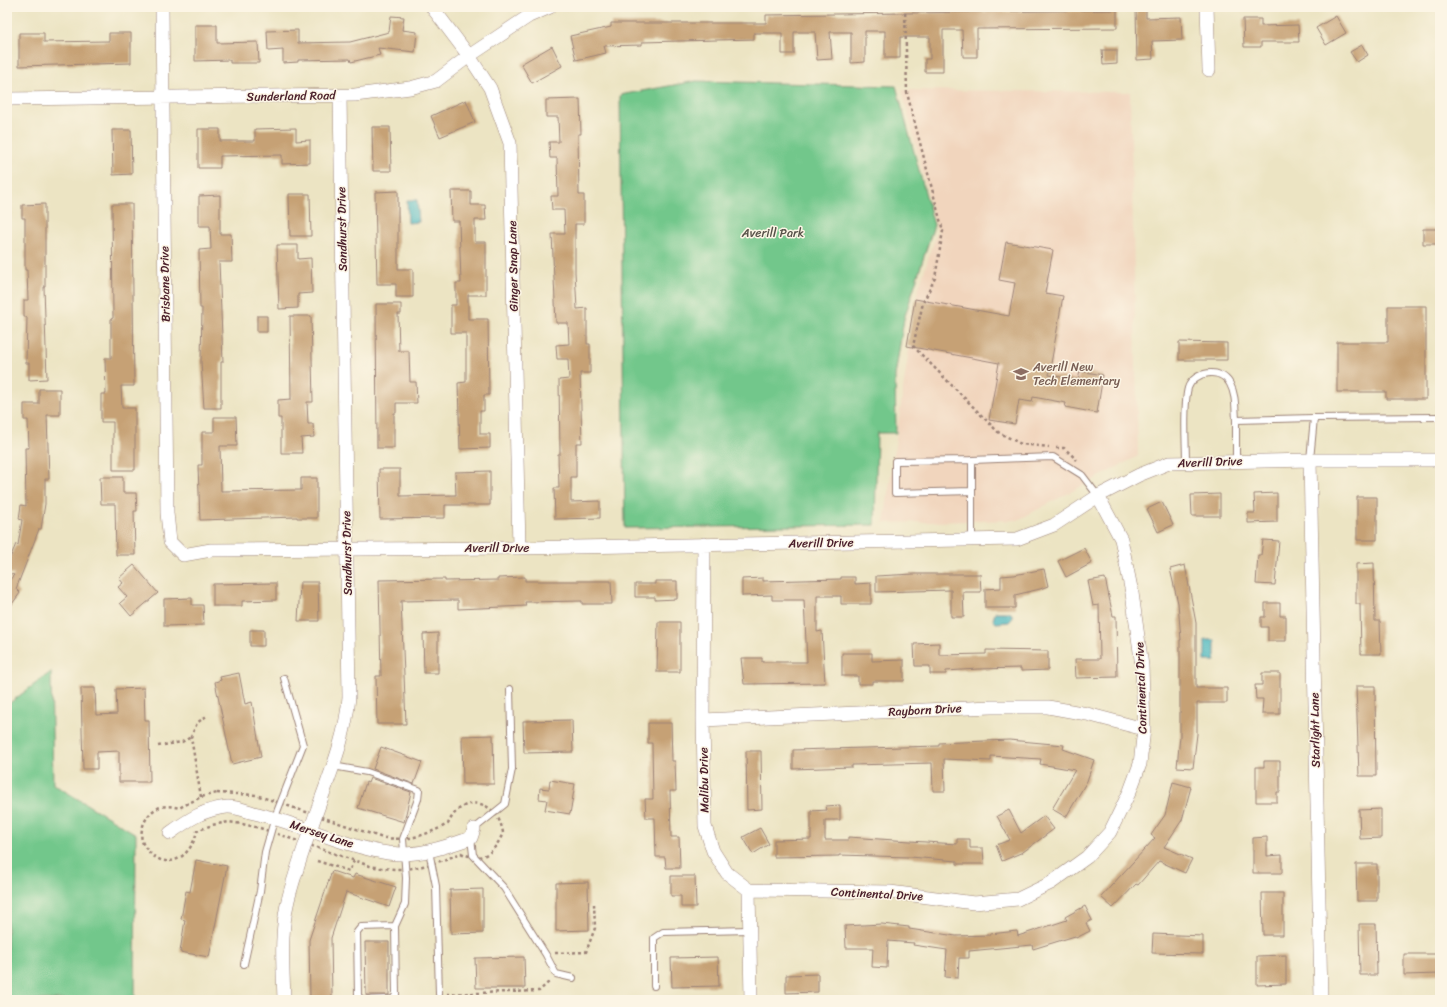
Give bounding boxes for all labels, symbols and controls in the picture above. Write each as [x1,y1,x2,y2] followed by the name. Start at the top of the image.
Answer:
[246,84,337,108] street label: Sunderland Road
[330,187,354,271] street label: Sandhurst Drive
[501,220,525,312] street label: Ginger Snap Lane
[741,222,804,244] park label: Averill Park
[153,246,177,322] street label: Brisbane Drive
[1032,356,1121,392] place label: Averill New Tech Elementary
[1012,365,1030,383] school or university icon: Averill New Tech Elementary
[1176,450,1243,474] street label: Averill Drive
[335,511,359,595] street label: Sandhurst Drive
[787,531,854,555] street label: Averill Drive
[464,537,529,559] street label: Averill Drive
[1128,641,1154,734] street label: Continental Drive
[1303,692,1327,768] street label: Starlight Lane
[888,697,962,723] street label: Rayborn Drive
[692,747,716,813] street label: Malibu Drive
[287,813,357,855] street label: Mersey Lane
[831,881,924,907] street label: Continental Drive

